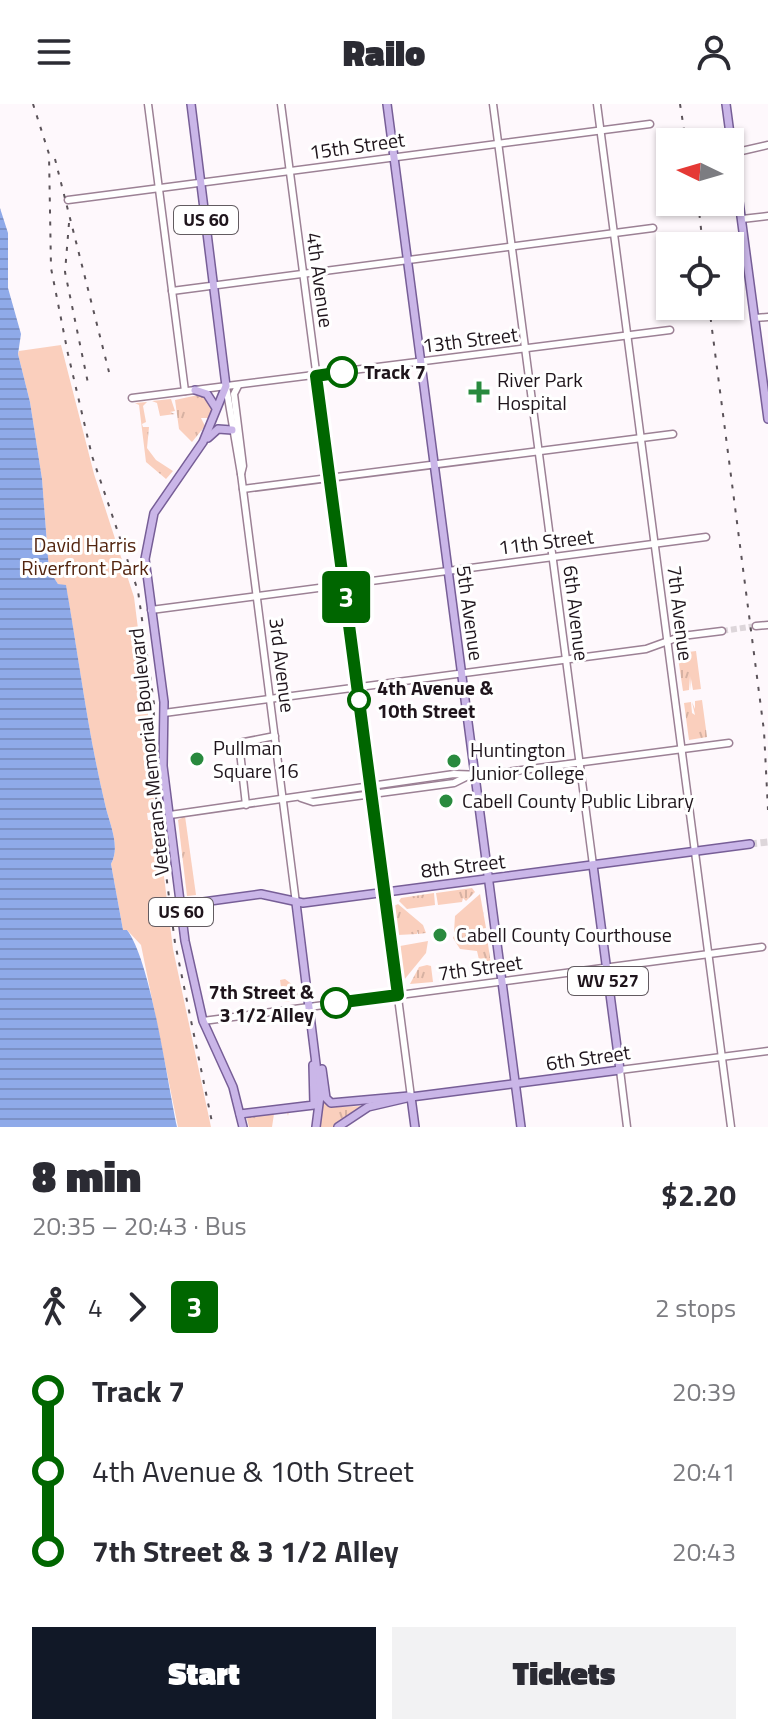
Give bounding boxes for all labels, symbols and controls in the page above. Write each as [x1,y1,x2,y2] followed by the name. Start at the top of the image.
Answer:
[343,25,425,80] text: Railo
[32,30,76,74] icon: menu
[692,30,736,74] icon: person
[307,123,407,168] street label: 15th Street
[656,128,744,216] north arrow
[656,128,744,320] map controls
[174,206,238,234] road number: US 60
[298,230,343,330] street label: 4th Avenue
[656,232,744,320] button: locate
[420,318,520,361] street label: 13th Street
[364,356,426,387] place label: Track 7
[327,357,357,387] marker: Track 7
[497,364,583,418] place label: River Park Hospital
[468,381,490,403] marker: River Park Hospital
[496,520,596,563] street label: 11th Street
[21,529,149,583] park label: David Harris Riverfront Park
[448,563,493,663] street label: 5th Avenue
[555,563,598,662] street label: 6th Avenue
[659,563,702,662] street label: 7th Avenue
[320,571,372,623] line badge: 3
[338,575,354,618] text: 3
[261,616,304,714] street label: 3rd Avenue
[120,627,177,877] street label: Veterans Memorial Boulevard
[377,672,493,726] place label: 4th Avenue & 10th Street
[348,689,370,711] marker: 4th Avenue & 10th Street
[213,732,299,786] place label: Pullman Square 16
[470,734,584,788] place label: Huntington Junior College
[188,750,206,768] marker: Pullman Square 16
[445,752,463,770] marker: Huntington Junior College
[462,785,694,816] place label: Cabell County Public Library
[437,792,455,810] marker: Cabell County Public Library
[419,845,507,886] street label: 8th Street
[149,898,213,926] road number: US 60
[456,919,672,950] place label: Cabell County Courthouse
[431,926,449,944] marker: Cabell County Courthouse
[436,946,524,989] street label: 7th Street
[568,967,648,995] road number: WV 527
[208,976,314,1030] place label: 7th Street & 3 1/2 Alley
[321,988,351,1018] marker: 7th Street & 3 1/2 Alley
[544,1036,632,1079] street label: 6th Street
[32,1142,141,1209] text: 8 min
[661,1172,736,1218] text: $2.20
[32,1206,247,1245] text: 20:35 – 20:43 · Bus
[32,1285,76,1329] icon: walk
[115,1285,159,1329] icon: forward
[187,1285,202,1328] text: 3
[88,1288,103,1327] text: 4
[655,1288,736,1327] text: 2 stops
[92,1368,185,1414] text: Track 7
[672,1372,736,1411] text: 20:39
[92,1448,414,1494] text: 4th Avenue & 10th Street
[672,1452,736,1491] text: 20:41
[92,1528,399,1574] text: 7th Street & 3 1/2 Alley
[672,1532,736,1571] text: 20:43
[32,1627,376,1719] button: Start
[392,1627,736,1719] button: Tickets

